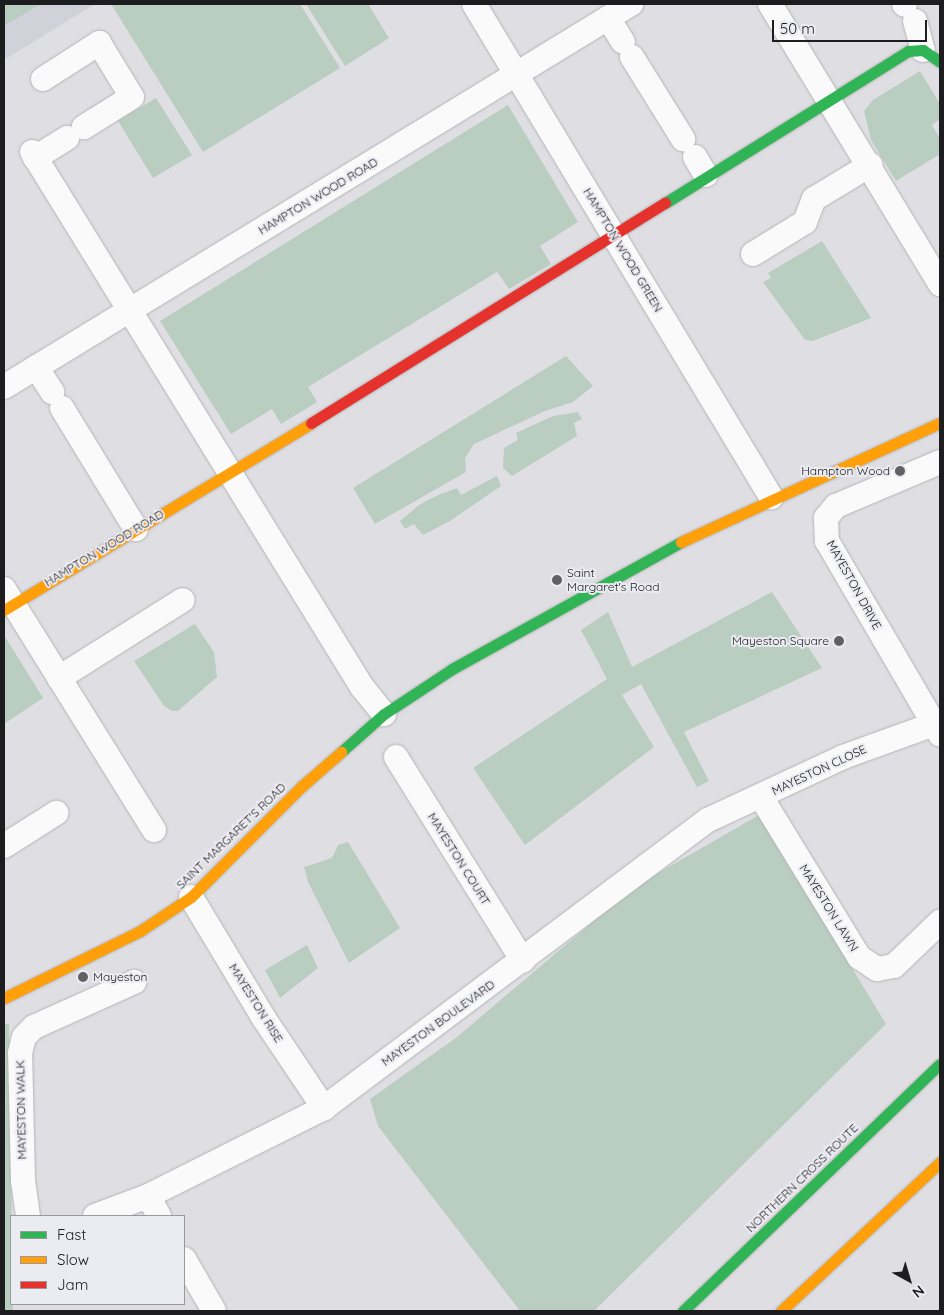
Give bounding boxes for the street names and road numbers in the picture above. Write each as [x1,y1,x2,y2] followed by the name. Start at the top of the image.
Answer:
[256,155,380,237] street label: HAMPTON WOOD ROAD
[580,185,666,315] street label: HAMPTON WOOD GREEN
[42,507,166,589] street label: HAMPTON WOOD ROAD
[823,538,885,632] street label: MAYESTON DRIVE
[770,742,868,798] street label: MAYESTON CLOSE
[173,780,289,892] street label: SAINT MARGARET'S ROAD
[425,810,493,908] street label: MAYESTON COURT
[796,862,862,954] street label: MAYESTON LAWN
[226,961,286,1045] street label: MAYESTON RISE
[379,977,497,1069] street label: MAYESTON BOULEVARD
[13,1060,29,1160] street label: MAYESTON WALK
[743,1121,861,1235] street label: NORTHERN CROSS ROUTE

